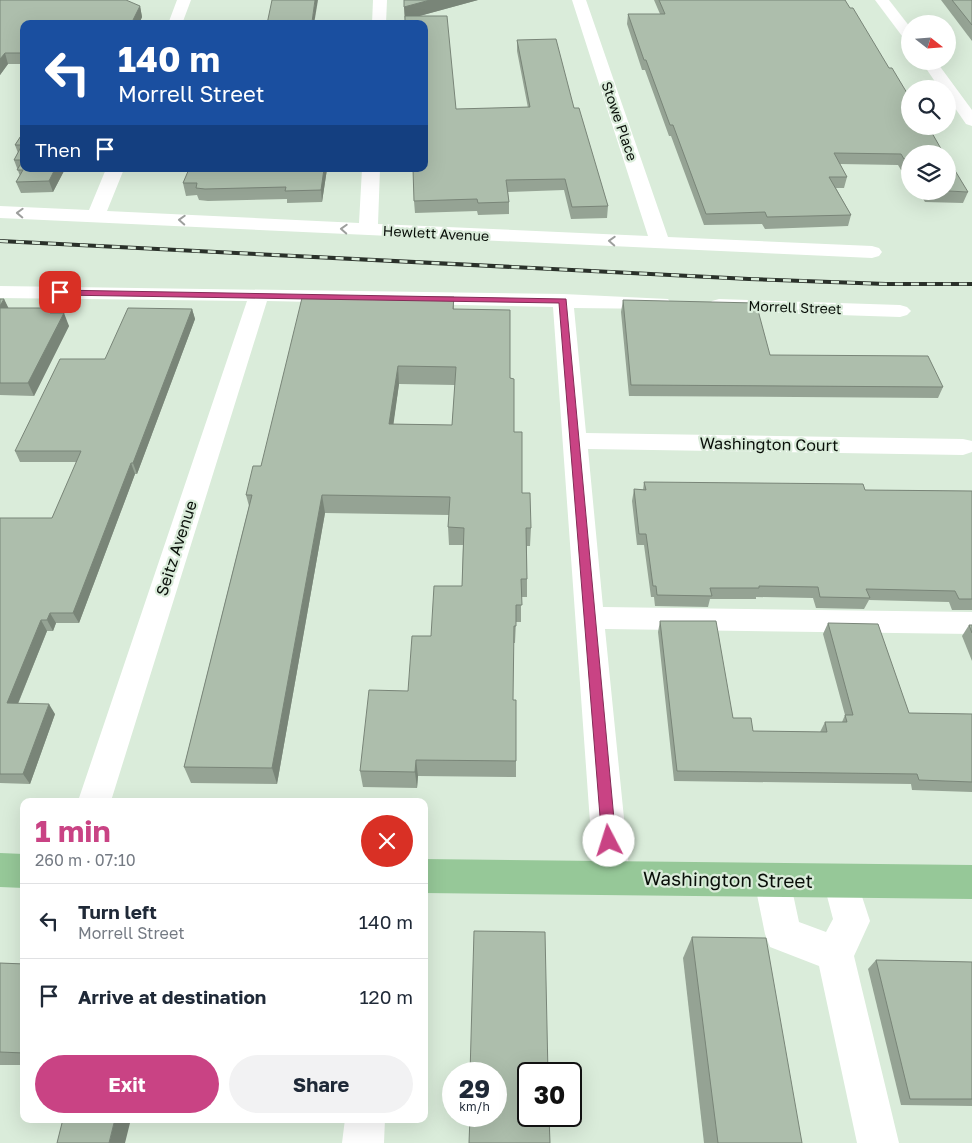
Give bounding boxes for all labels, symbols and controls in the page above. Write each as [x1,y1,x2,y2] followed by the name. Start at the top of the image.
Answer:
[901,15,956,70] north arrow
[901,15,956,200] map controls
[118,38,220,80] text: 140 m
[35,40,100,105] icon: left
[599,79,641,163] street label: Stowe Place
[118,80,265,107] text: Morrell Street
[901,80,956,135] button: search
[91,135,119,163] icon: arrive
[35,138,81,161] text: Then
[901,145,956,200] button: layers
[16,208,24,218] one-way arrow
[178,215,186,226] one-way arrow
[382,222,490,244] street label: Hewlett Avenue
[340,223,348,234] one-way arrow
[607,235,615,246] one-way arrow
[39,271,81,313] pin
[46,278,74,306] icon: arrive
[748,297,842,317] street label: Morrell Street
[699,433,839,455] street label: Washington Court
[151,498,201,598] street label: Seitz Avenue
[35,813,111,849] text: 1 min
[582,814,634,866] position arrow
[361,815,413,867] button: close
[35,850,136,870] text: 260 m · 07:10
[643,866,813,892] street label: Washington Street
[78,900,157,923] text: Turn left
[35,907,63,935] icon: left
[359,910,413,933] text: 140 m
[78,923,185,943] text: Morrell Street
[35,982,63,1010] icon: arrive
[78,985,266,1008] text: Arrive at destination
[359,985,413,1008] text: 120 m
[35,1055,219,1113] button: Exit
[229,1055,413,1113] button: Share
[517,1062,582,1127] speed limit sign: 30
[459,1073,490,1104] text: 29
[459,1099,490,1114] text: km/h

